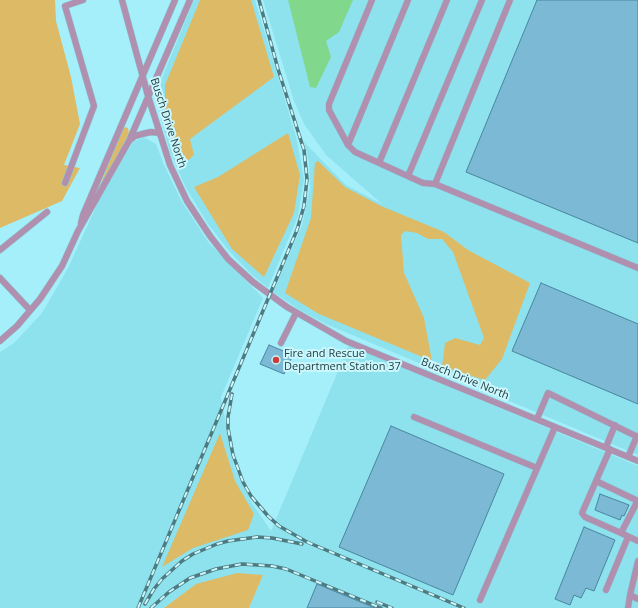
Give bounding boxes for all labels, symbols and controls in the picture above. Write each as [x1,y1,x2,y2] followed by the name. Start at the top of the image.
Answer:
[147,76,189,170] street label: Busch Drive North
[284,347,401,373] place label: Fire and Rescue Department Station 37
[271,355,281,365] marker: Fire and Rescue Department Station 37
[419,355,511,403] street label: Busch Drive North

